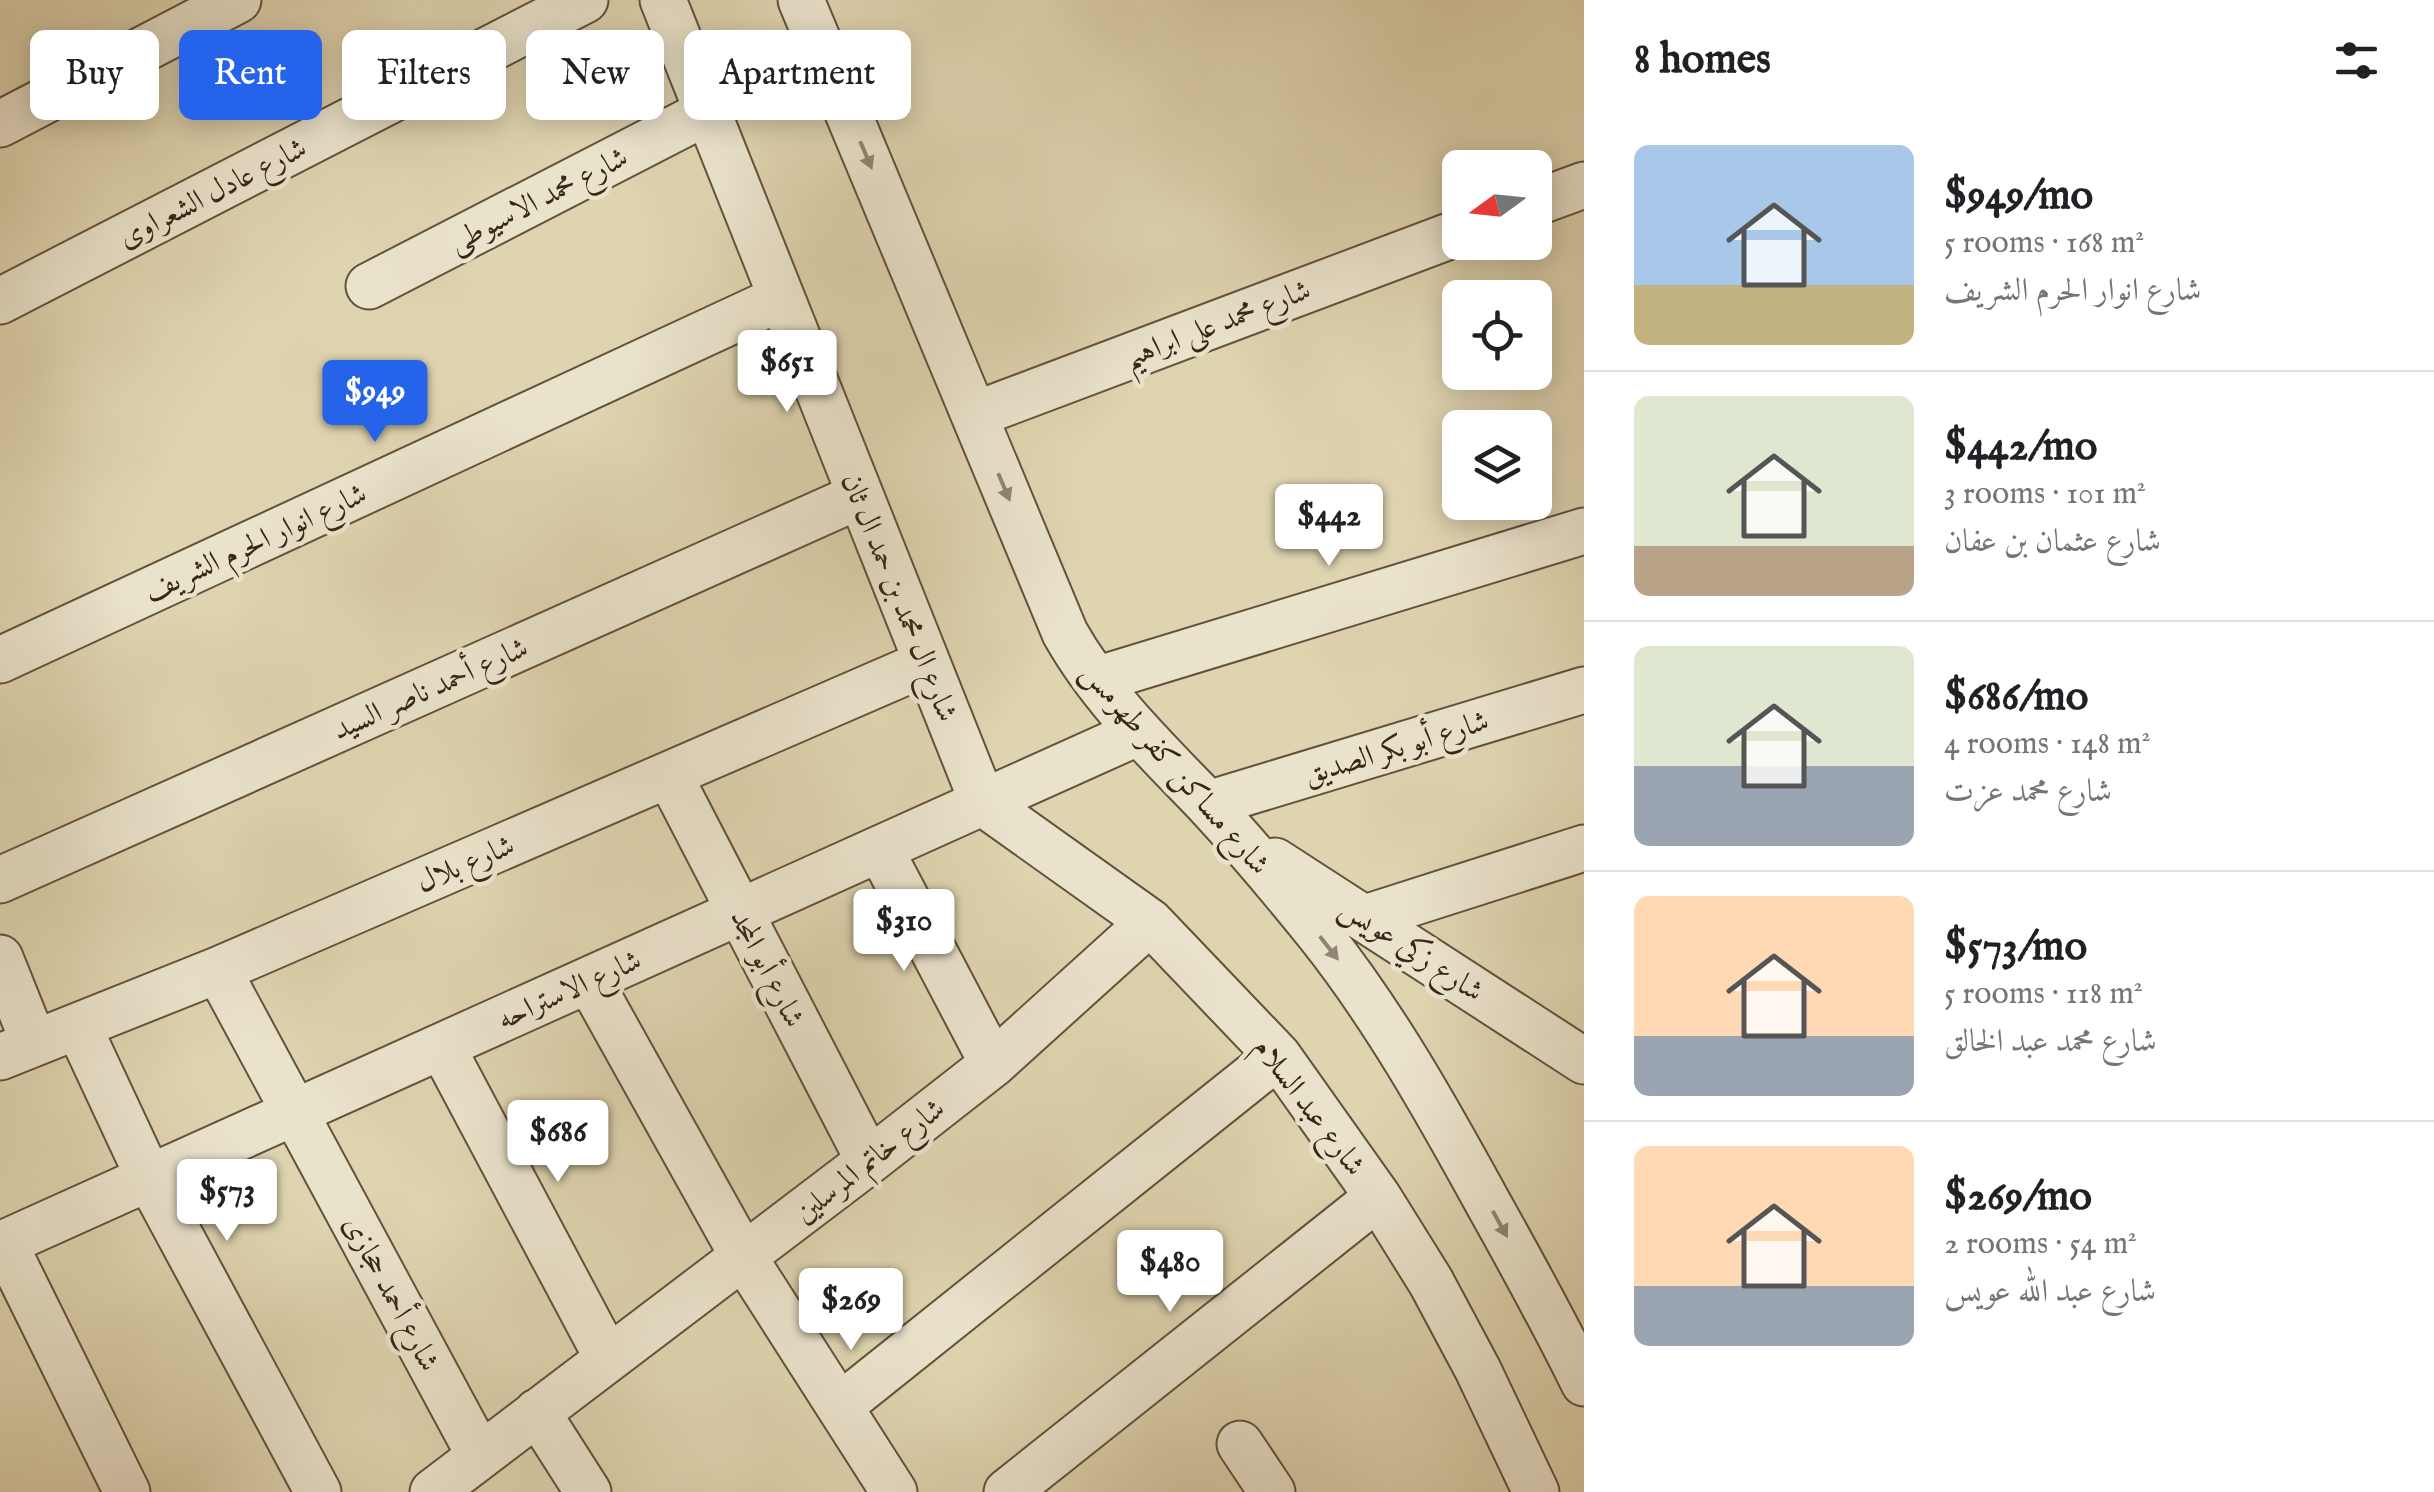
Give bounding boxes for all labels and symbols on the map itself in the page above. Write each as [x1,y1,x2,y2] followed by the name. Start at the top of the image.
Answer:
[112,130,315,261] street label: شارع عادل الشعراوى
[443,139,637,266] street label: شارع محمد الاسيوطى
[858,140,874,169] one-way arrow
[1442,150,1552,260] north arrow
[1119,272,1319,385] street label: شارع محمد على ابراهيم
[728,330,846,415] pin: $651
[316,360,434,445] pin: $949
[827,468,965,729] street label: شارع ال محمد بن حمد ال ثان
[996,472,1012,502] one-way arrow
[138,476,375,617] street label: شارع انوار الحرم الشريف
[1270,484,1388,569] pin: $442
[325,626,536,754] street label: شارع أحمد ناصر السيد
[1069,655,1277,886] street label: شارع مساكن كفر طهرمس
[1298,699,1495,799] street label: شارع أبو بكر الصديق
[411,827,522,906] street label: شارع بلال
[1329,888,1491,1015] street label: شارع زكي عويس
[845,889,963,974] pin: $310
[717,901,816,1036] street label: شارع أبو المجد
[1319,934,1340,960] one-way arrow
[492,942,649,1043] street label: شارع الاستراحه
[1240,1030,1373,1187] street label: شارع عبد السلام
[787,1091,956,1236] street label: شارع خاتم المرسلين
[499,1100,617,1185] pin: $686
[168,1159,286,1244] pin: $573
[330,1208,451,1380] street label: شارع أحمد حجازى
[1490,1210,1508,1238] one-way arrow
[1111,1230,1229,1315] pin: $480
[792,1268,910,1353] pin: $269

